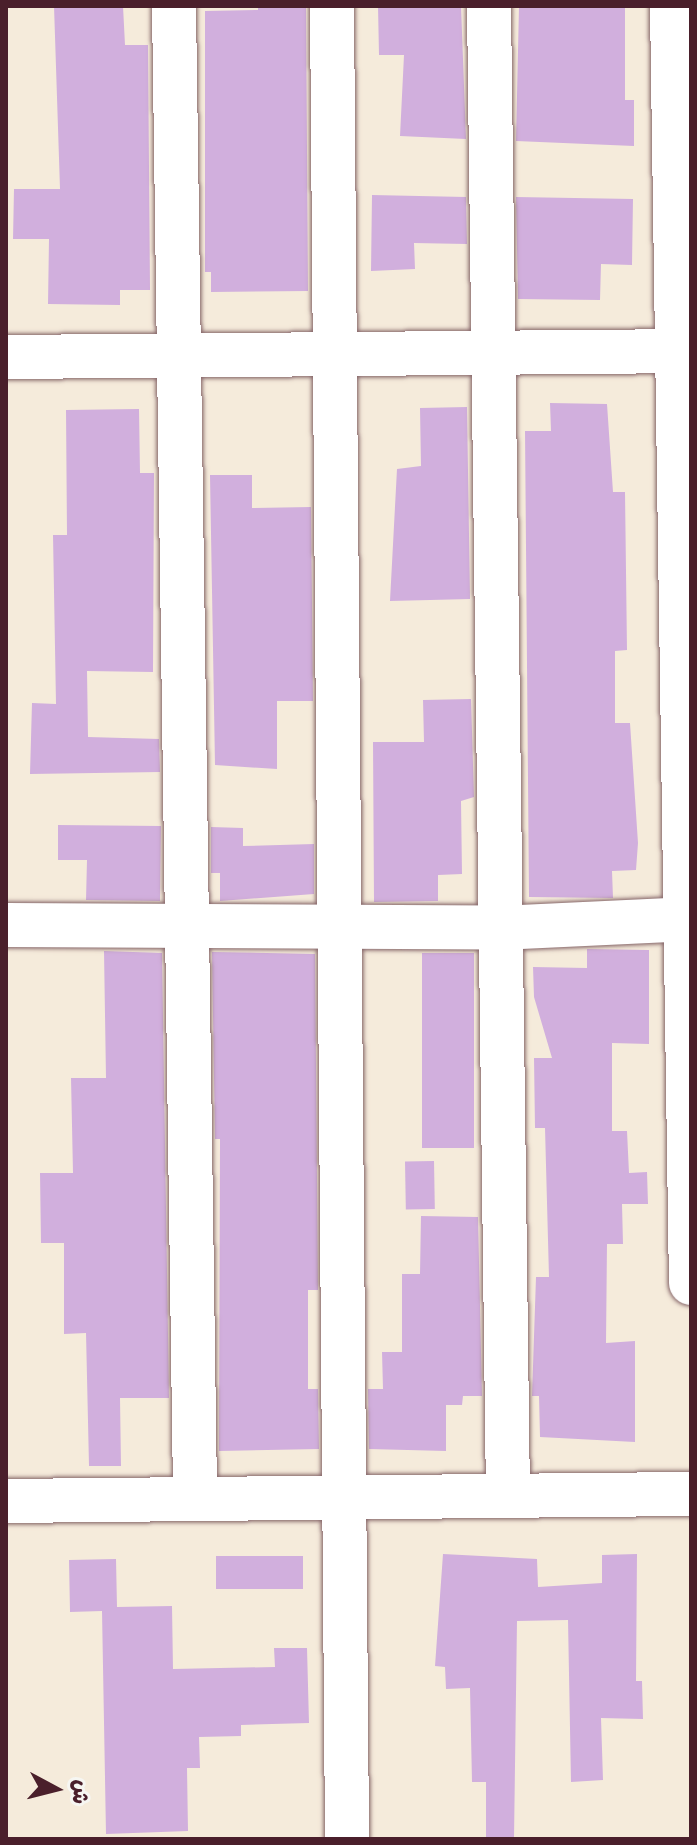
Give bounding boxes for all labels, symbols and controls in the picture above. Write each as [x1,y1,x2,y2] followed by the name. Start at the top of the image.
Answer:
[16,1749,96,1829] north arrow
[63,1778,97,1806] text: ش

